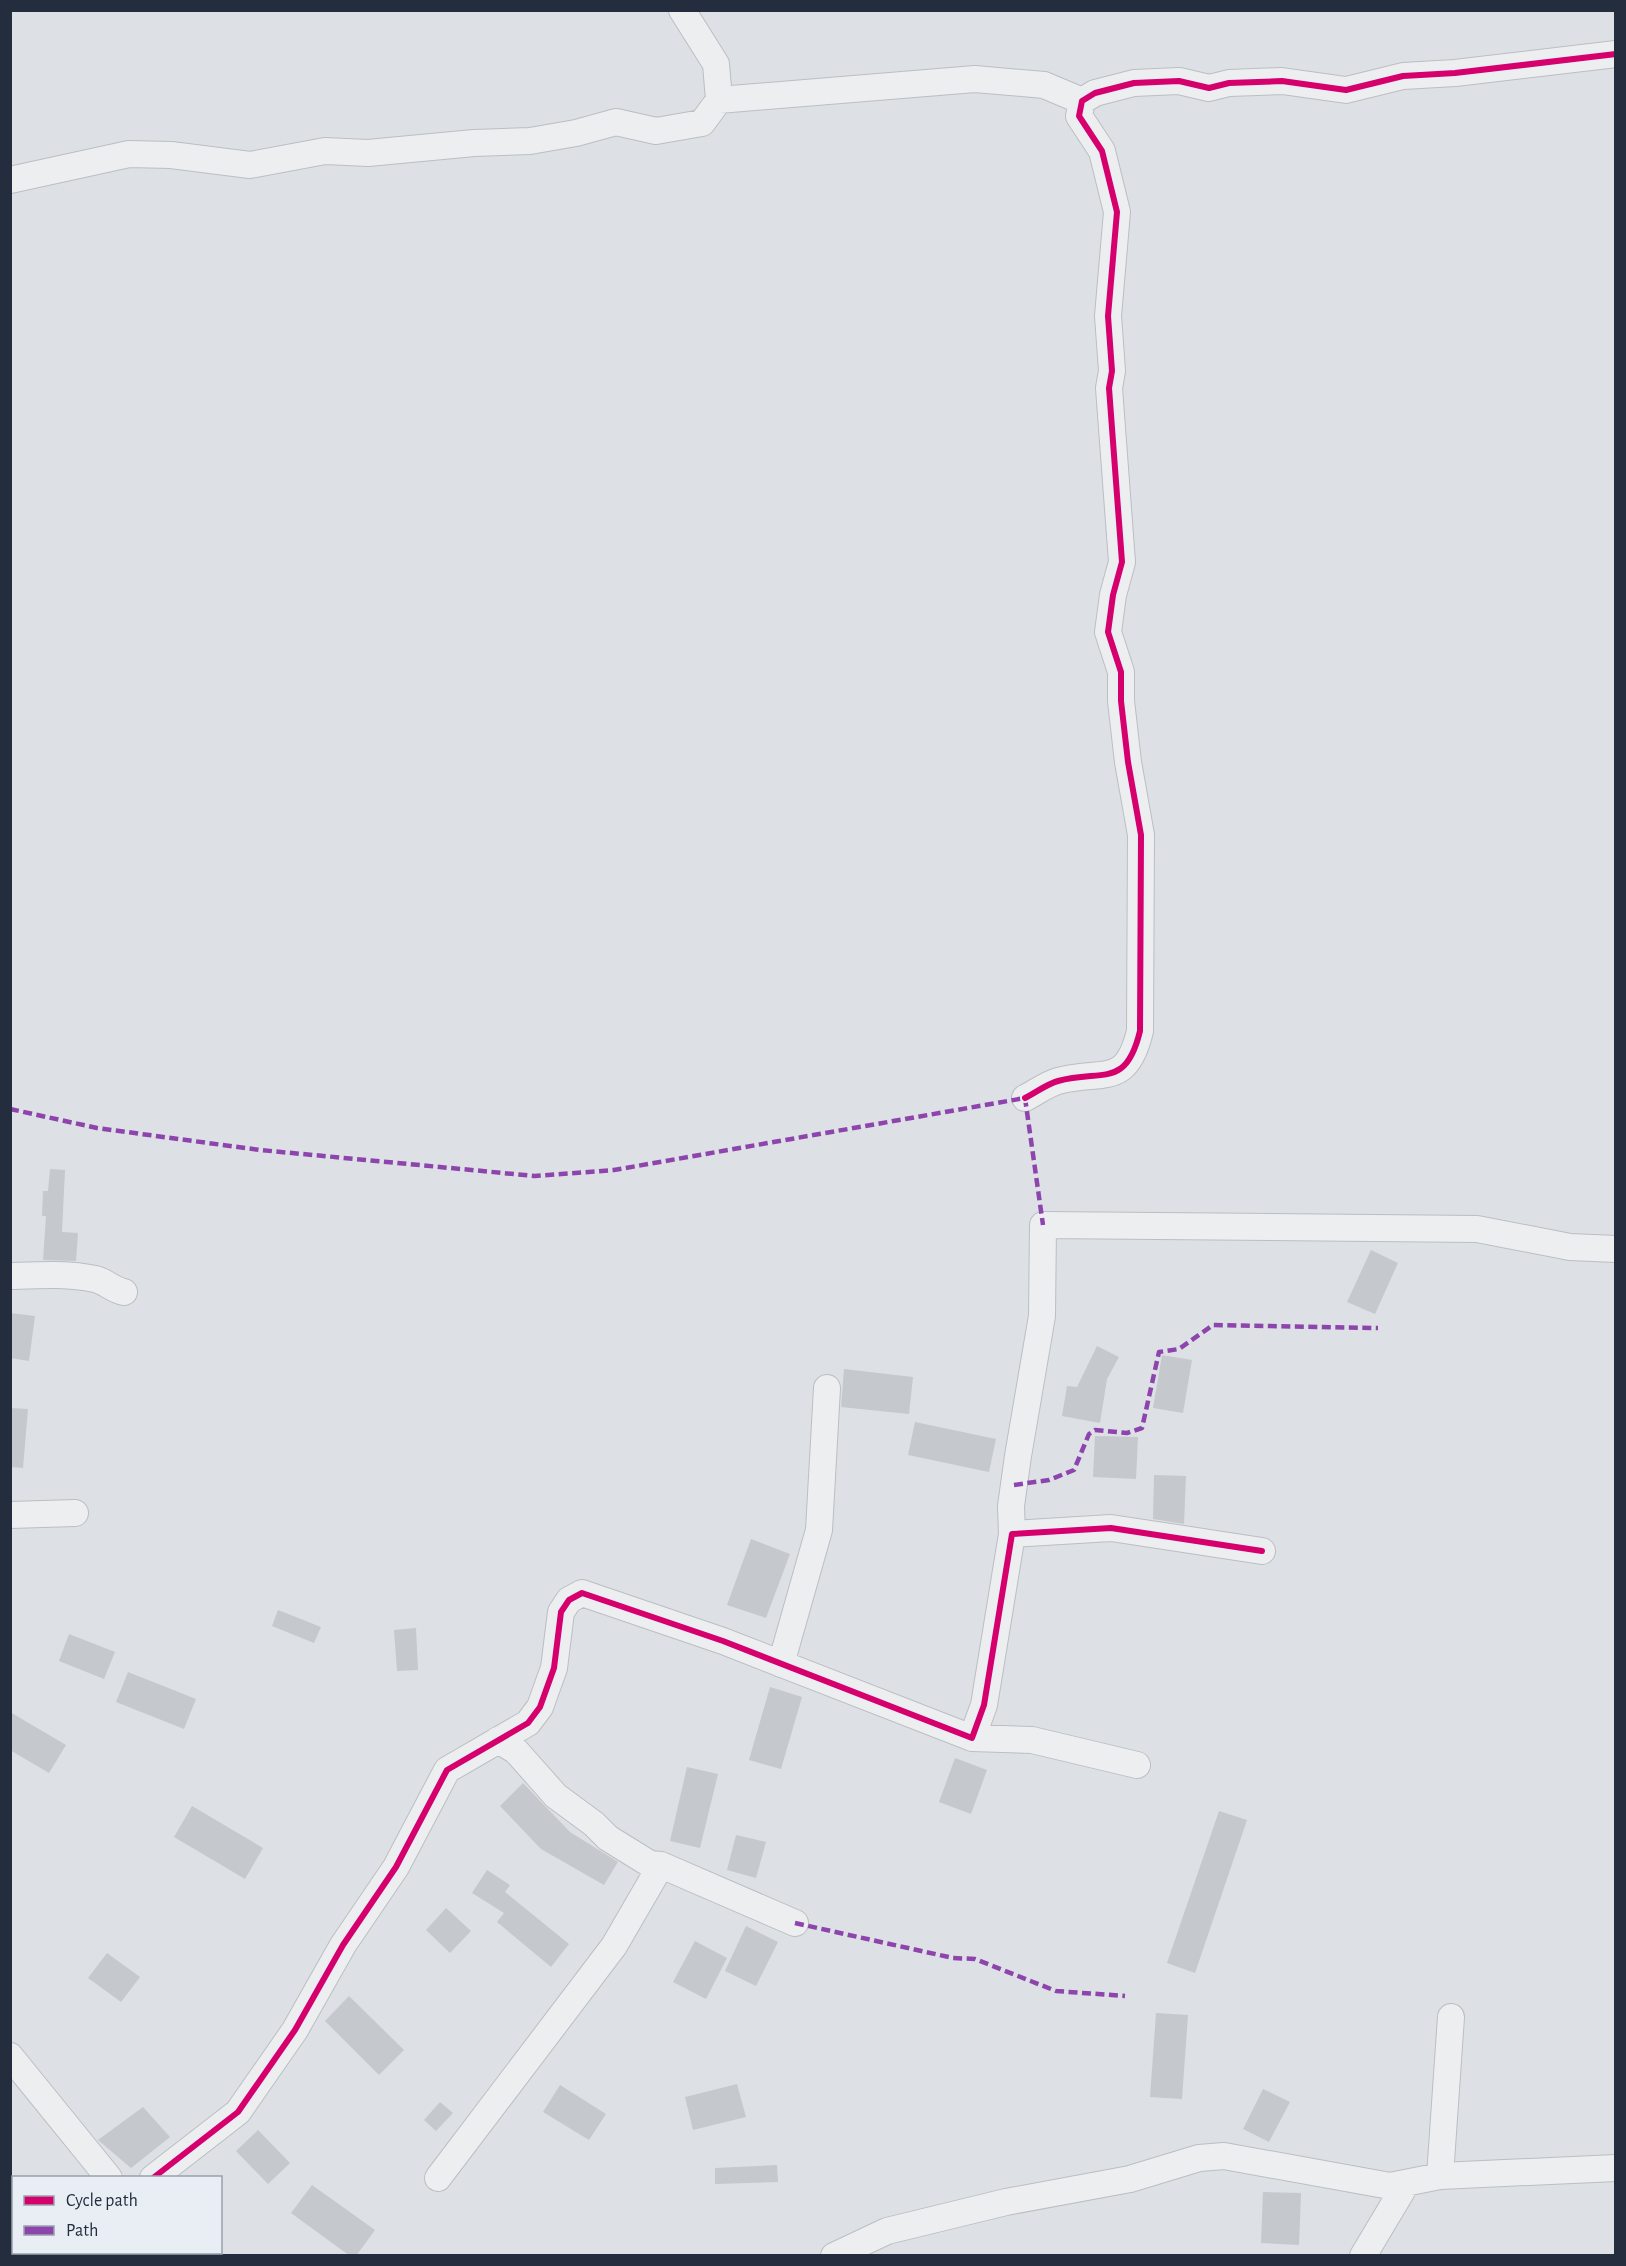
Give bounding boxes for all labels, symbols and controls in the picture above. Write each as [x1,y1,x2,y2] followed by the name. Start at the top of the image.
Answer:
[12,2176,222,2254] legend
[66,2192,138,2210] text: Cycle path
[66,2222,98,2240] text: Path

